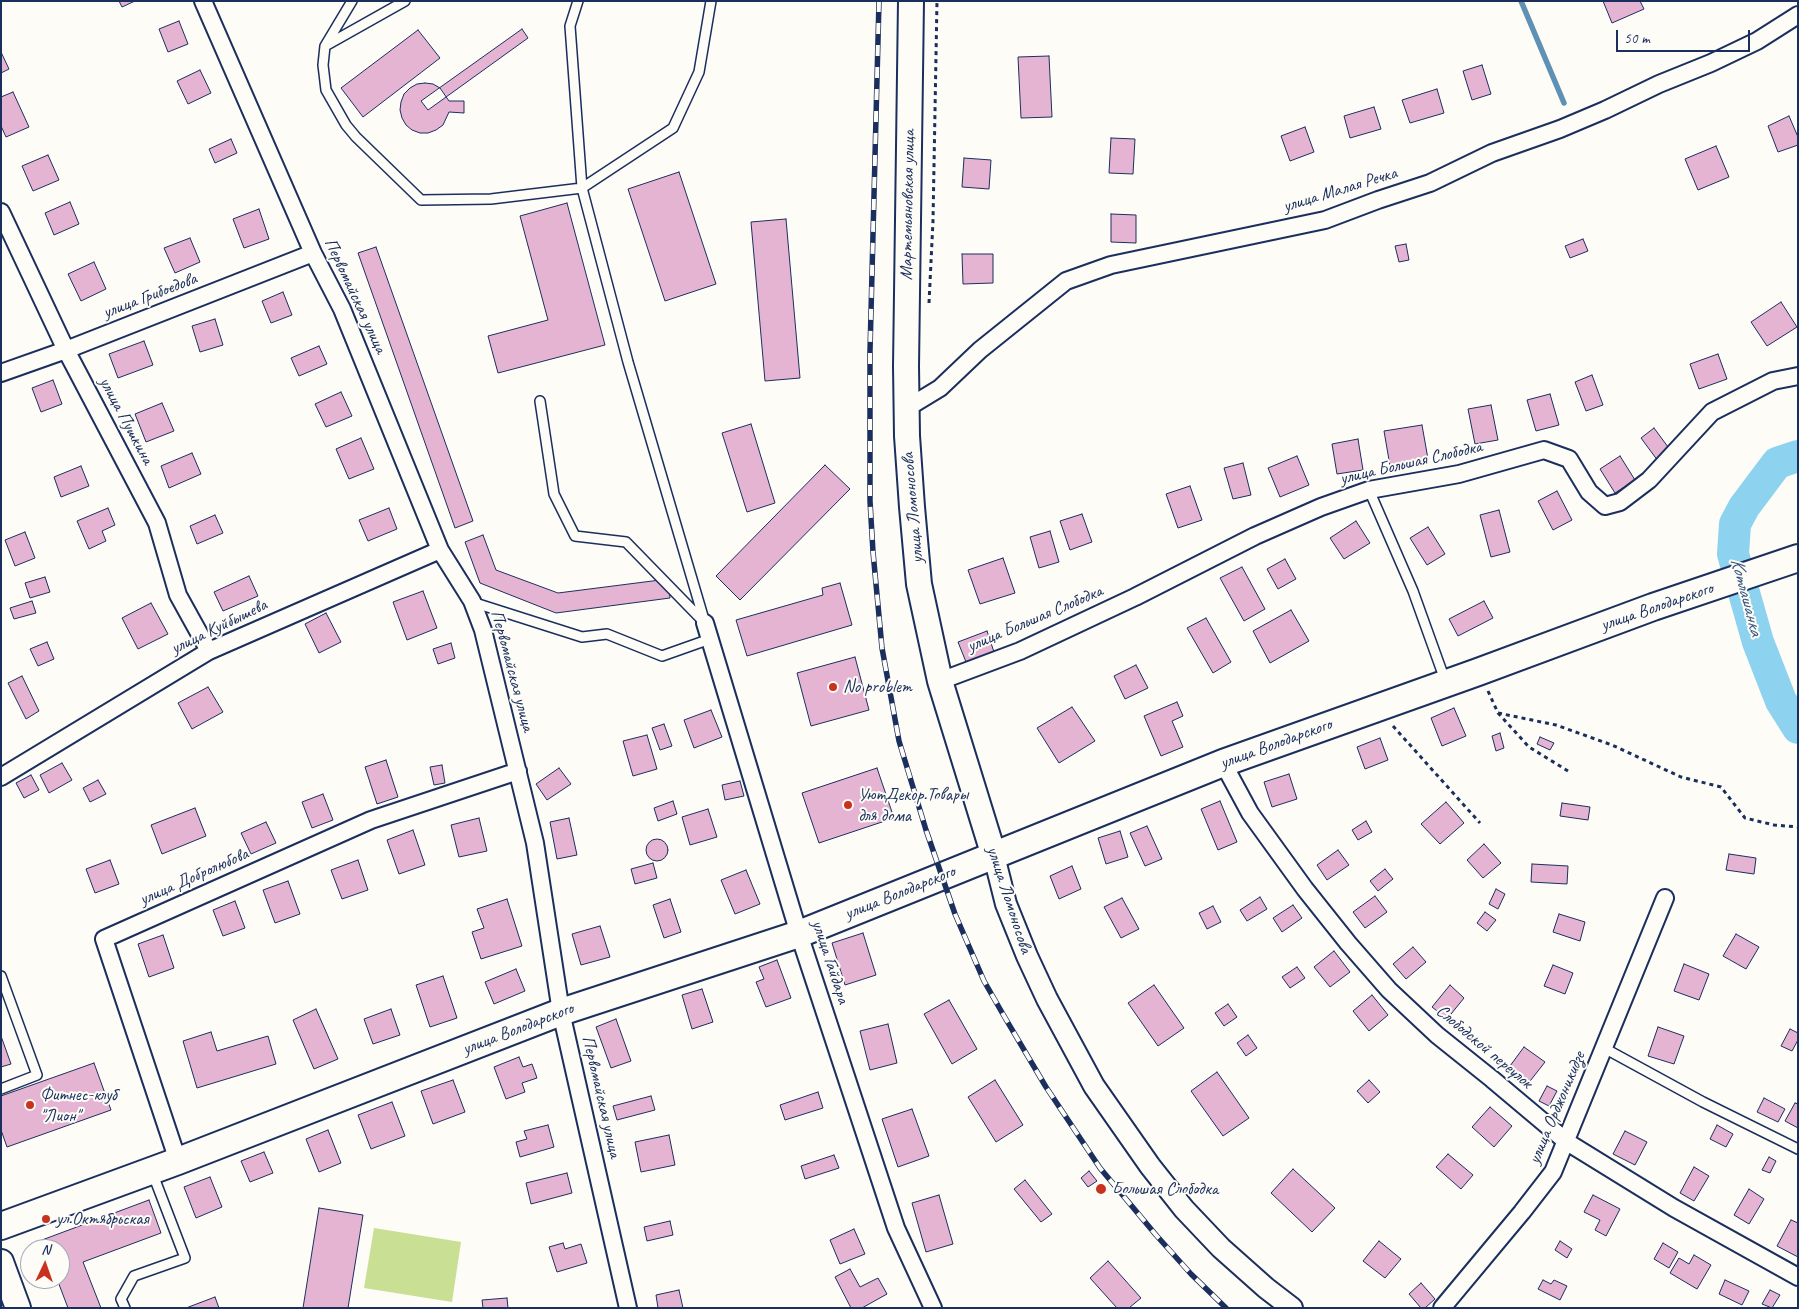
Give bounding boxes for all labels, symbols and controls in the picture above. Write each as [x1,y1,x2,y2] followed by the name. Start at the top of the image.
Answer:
[1619,20,1753,52] scale bar
[1624,29,1650,48] text: 50 m
[896,130,920,280] street label: Мартемьяновская улица
[1280,162,1400,218] street label: улица Малая Речка
[319,235,391,357] street label: Первомайская улица
[100,268,200,324] street label: улица Грибоедова
[94,374,158,468] street label: улица Пушкина
[1338,436,1484,490] street label: улица Большая Слободка
[897,452,929,564] street label: улица Ломоносова
[1725,556,1767,638] water label: Котлашанка
[1598,578,1716,636] street label: улица Володарского
[964,581,1106,657] street label: улица Большая Слободка
[167,594,271,660] street label: улица Куйбышева
[485,608,539,734] street label: Первомайская улица
[843,676,912,698] place label: No problem
[827,681,839,693] marker: No problem
[1217,714,1335,774] street label: улица Володарского
[858,784,968,826] place label: УютДекор.Товары для дома
[842,799,854,811] marker: УютДекор.Товары для дома
[136,843,252,911] street label: улица Добролюбова
[982,844,1036,956] street label: улица Ломоносова
[842,861,958,925] street label: улица Володарского
[806,917,854,1007] street label: улица Гайдара
[459,998,577,1060] street label: улица Володарского
[1431,1000,1537,1094] street label: Слободской переулок
[576,1034,626,1160] street label: Первомайская улица
[1524,1049,1590,1167] street label: улица Орджоникидзе
[40,1084,117,1126] place label: Фитнес-клуб "Лион"
[24,1099,36,1111] marker: Фитнес-клуб "Лион"
[1112,1178,1218,1200] place label: Большая Слободка
[1094,1182,1108,1196] marker: Большая Слободка
[56,1208,149,1230] place label: ул.Октябрьская
[40,1213,52,1225] marker: ул.Октябрьская
[20,1239,70,1289] north arrow
[41,1241,51,1258] text: N

